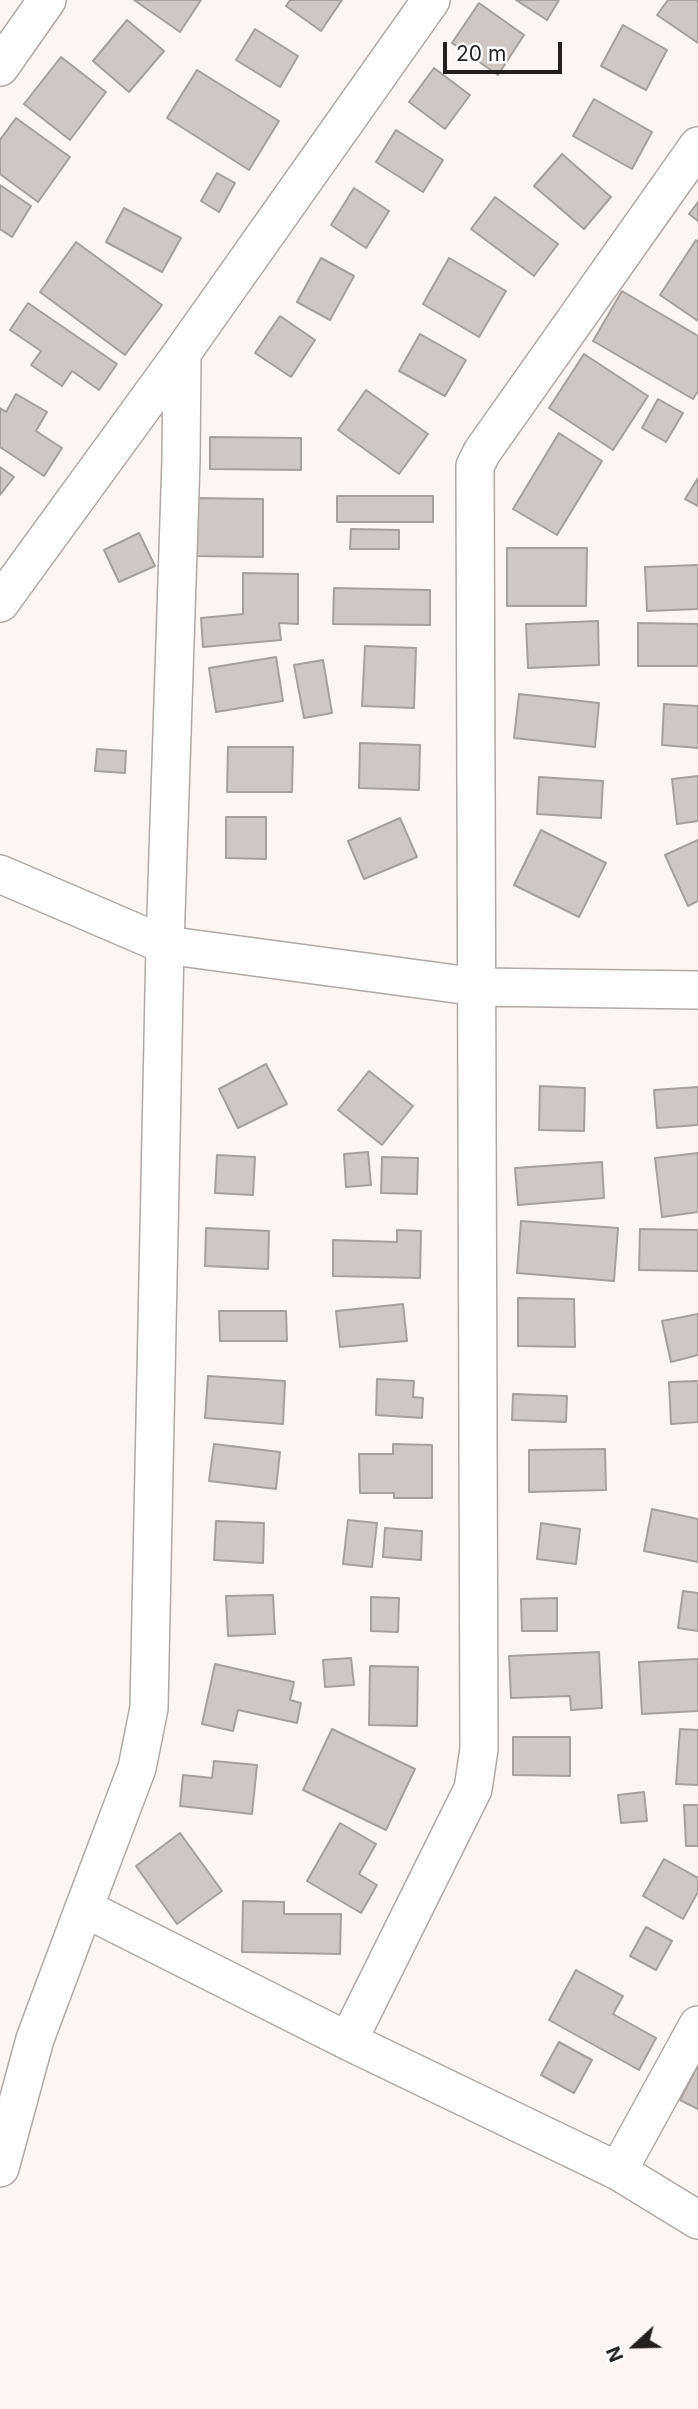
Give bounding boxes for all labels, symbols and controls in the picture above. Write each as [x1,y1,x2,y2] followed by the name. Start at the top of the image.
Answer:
[446,28,565,72] scale bar
[456,41,506,66] text: 20 m
[600,2311,670,2381] north arrow
[602,2343,628,2365] text: N

